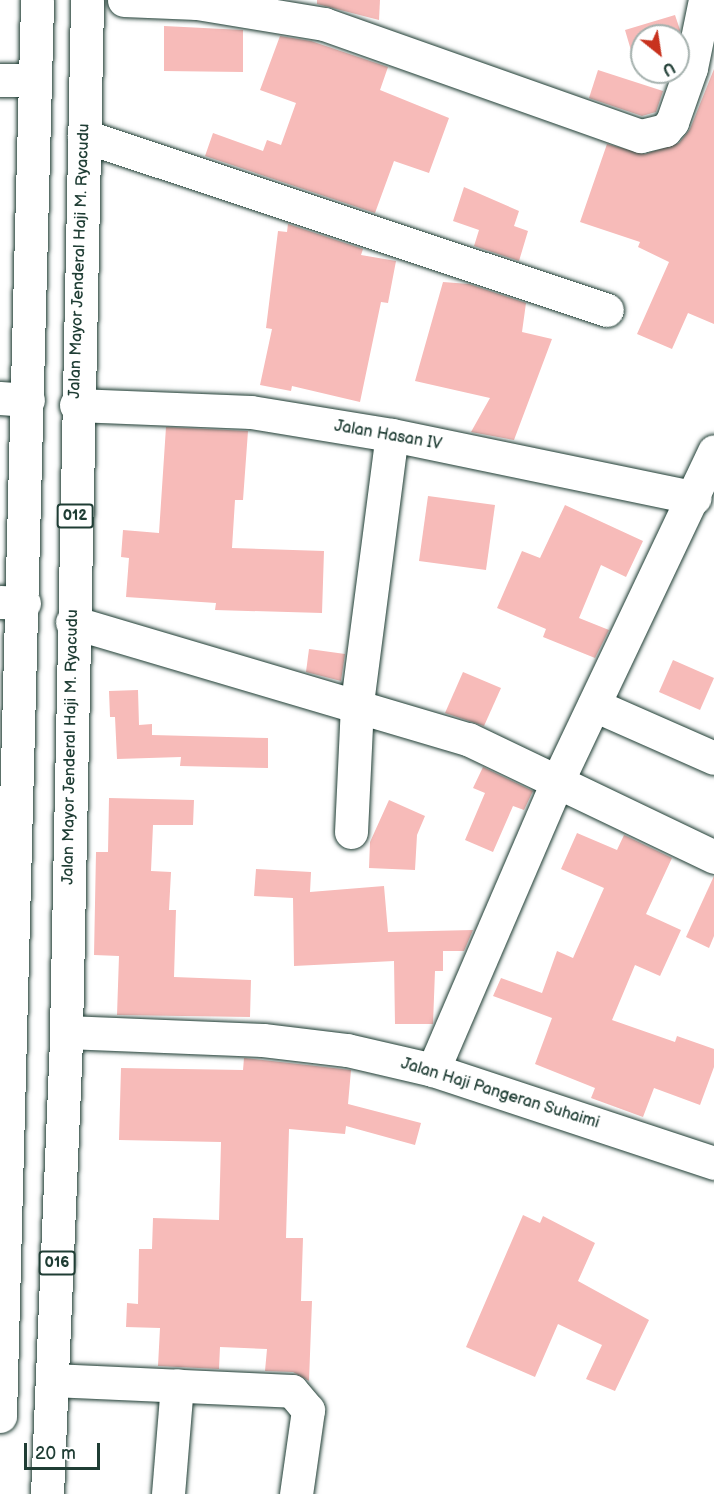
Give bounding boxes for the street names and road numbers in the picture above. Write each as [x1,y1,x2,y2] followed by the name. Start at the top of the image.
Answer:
[66,123,94,399] street label: Jalan Mayor Jenderal Haji M. Ryacudu
[333,417,443,455] street label: Jalan Hasan IV
[56,504,94,528] road number: 012
[59,609,83,885] street label: Jalan Mayor Jenderal Haji M. Ryacudu
[398,1055,602,1133] street label: Jalan Haji Pangeran Suhaimi
[38,1251,76,1275] road number: 016

